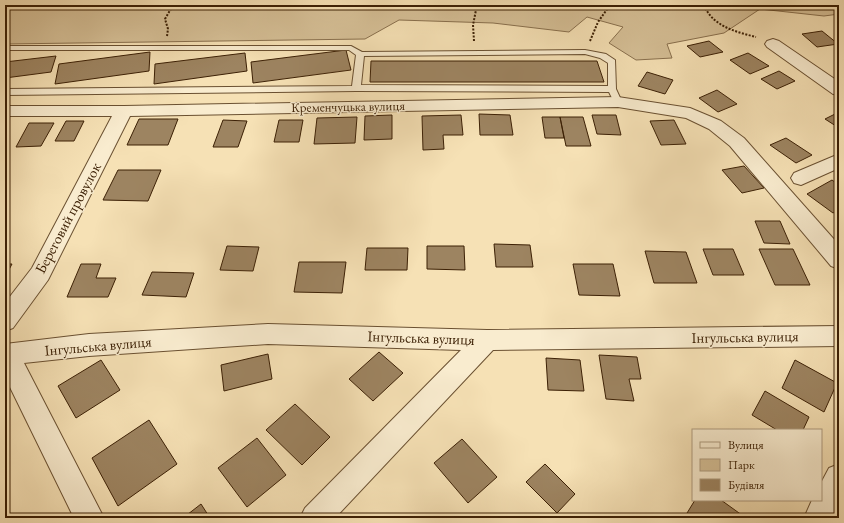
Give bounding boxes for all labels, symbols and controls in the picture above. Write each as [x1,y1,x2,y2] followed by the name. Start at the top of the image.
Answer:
[291,97,405,116] street label: Кременчуцька вулиця
[30,159,105,277] street label: Береговий провулок
[367,326,475,349] street label: Інгульська вулиця
[691,326,799,347] street label: Інгульська вулиця
[44,331,152,360] street label: Інгульська вулиця
[692,429,822,501] legend
[728,437,764,453] text: Вулиця
[728,457,755,473] text: Парк
[728,477,765,493] text: Будівля

